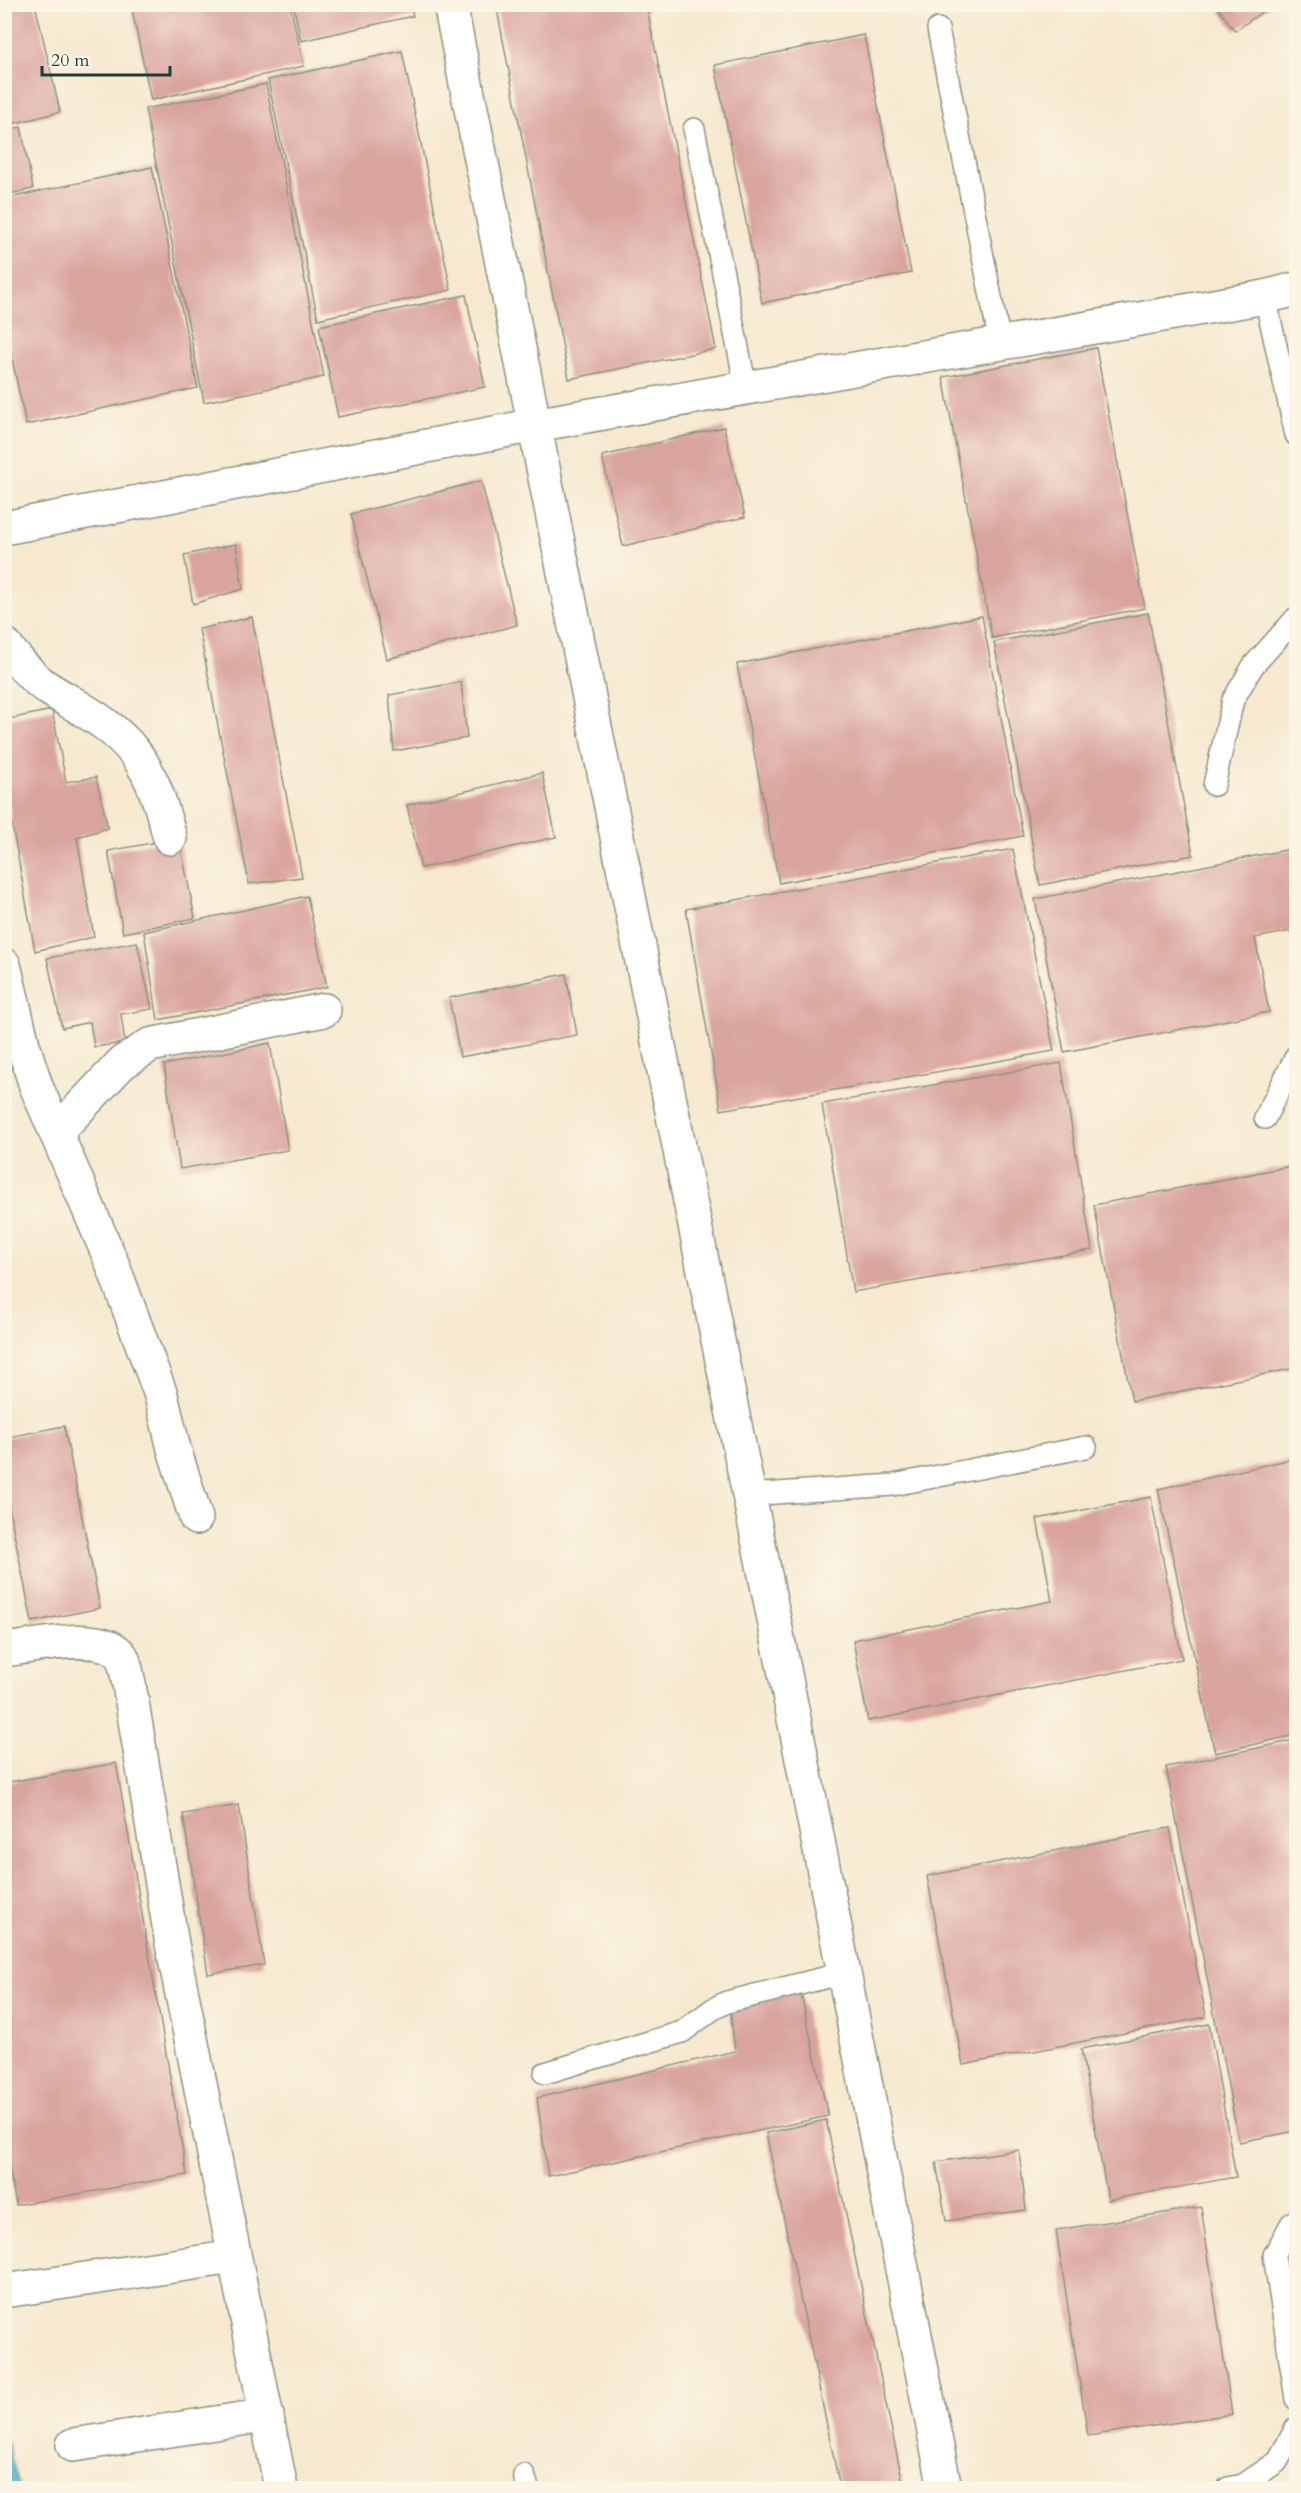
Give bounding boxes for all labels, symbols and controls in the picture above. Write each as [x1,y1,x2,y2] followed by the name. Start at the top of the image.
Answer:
[42,39,170,77] scale bar
[51,48,90,73] text: 20 m

